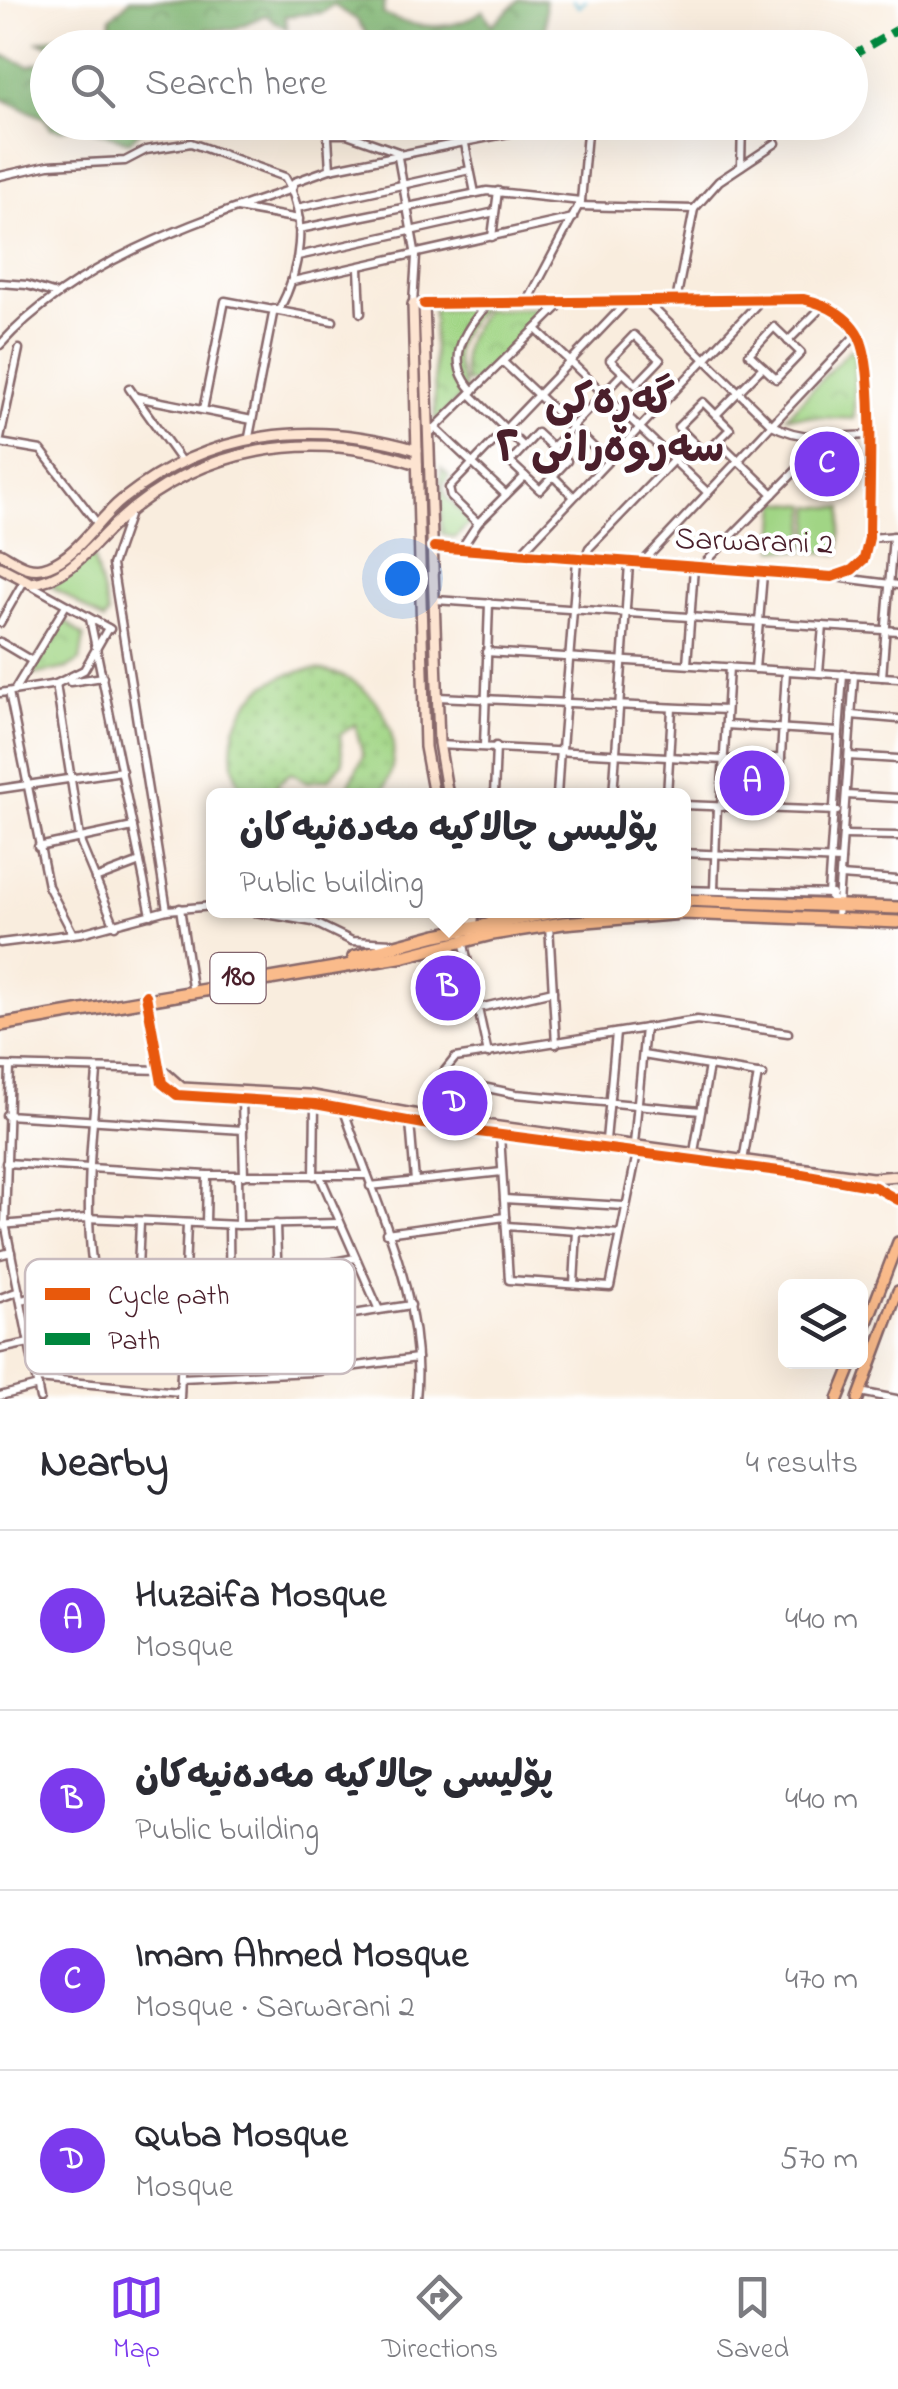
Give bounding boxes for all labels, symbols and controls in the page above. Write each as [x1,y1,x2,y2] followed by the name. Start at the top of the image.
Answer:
[30,30,868,140] search box
[145,57,327,113] text: Search here
[65,58,120,113] icon: search
[496,372,724,481] district label: گەڕەکی سەروەرانی ٢
[794,426,860,502] pin: C
[674,517,834,569] street label: Sarwarani 2
[377,553,428,604] your location
[720,746,784,820] pin: A
[206,788,691,918] popup
[240,803,657,859] text: پۆلیسی چالاکیە مەدەنیەکان
[240,861,424,908] text: Public building
[416,950,480,1026] pin: B
[210,953,266,1003] road number: 180
[422,1066,488,1140] pin: D
[25,1259,355,1374] legend
[108,1277,230,1318] text: Cycle path
[778,1279,868,1369] map controls
[778,1279,868,1369] button: layers
[108,1322,160,1363] text: Path
[40,1434,168,1495] text: Nearby
[746,1441,858,1488] text: 4 results
[135,1569,386,1625] text: Huzaifa Mosque
[63,1597,82,1644] text: A
[785,1597,858,1644] text: 440 m
[135,1625,233,1672] text: Mosque
[135,1750,553,1806] text: پۆلیسی چالاکیە مەدەنیەکان
[62,1777,83,1824] text: B
[785,1777,858,1824] text: 440 m
[135,1808,319,1855] text: Public building
[135,1929,468,1985] text: Imam Ahmed Mosque
[64,1957,81,2004] text: C
[785,1957,858,2004] text: 470 m
[135,1985,415,2032] text: Mosque · Sarwarani 2
[135,2109,348,2165] text: Quba Mosque
[61,2137,84,2184] text: D
[780,2137,858,2184] text: 570 m
[135,2165,233,2212] text: Mosque
[109,2270,164,2371] tab: Map
[382,2270,498,2371] tab: Directions
[716,2270,789,2371] tab: Saved

